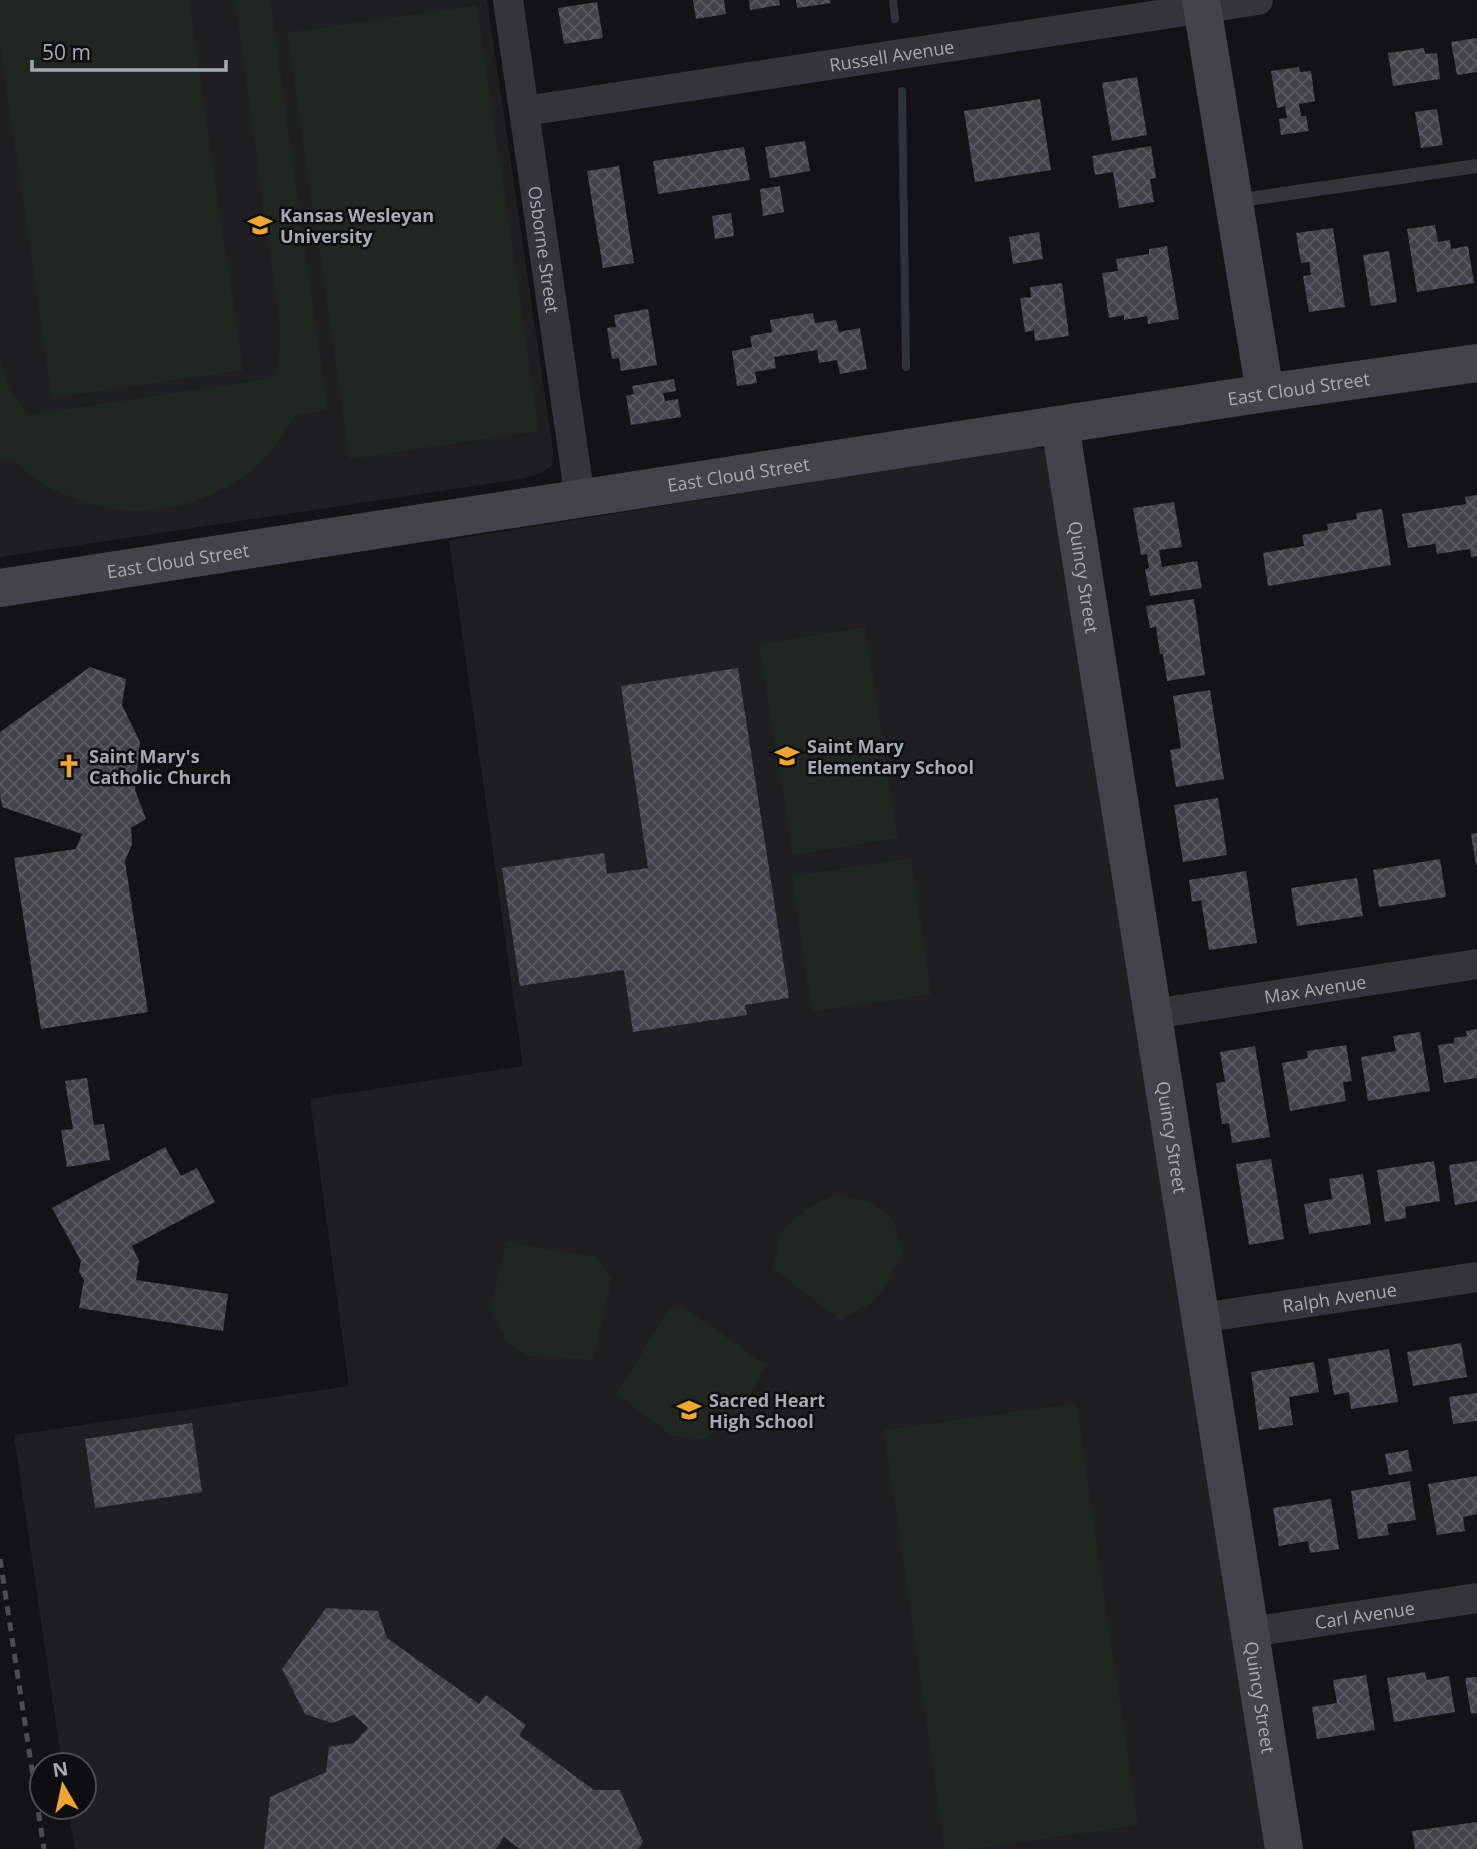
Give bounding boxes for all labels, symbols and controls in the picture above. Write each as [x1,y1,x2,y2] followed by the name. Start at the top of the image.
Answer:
[32,28,226,72] scale bar
[828,34,956,77] street label: Russell Avenue
[42,38,91,66] text: 50 m
[523,184,565,314] street label: Osborne Street
[280,203,434,248] place label: Kansas Wesleyan University
[246,211,274,239] school or university icon: Kansas Wesleyan University
[1226,366,1371,411] street label: East Cloud Street
[666,451,811,497] street label: East Cloud Street
[1063,519,1105,635] street label: Quincy Street
[105,538,251,583] street label: East Cloud Street
[807,734,974,779] place label: Saint Mary Elementary School
[773,742,801,770] school or university icon: Saint Mary Elementary School
[89,744,231,789] place label: Saint Mary's Catholic Church
[55,752,83,780] church icon: Saint Mary's Catholic Church
[1262,969,1368,1009] street label: Max Avenue
[1151,1079,1193,1195] street label: Quincy Street
[1281,1277,1398,1318] street label: Ralph Avenue
[709,1388,825,1433] place label: Sacred Heart High School
[675,1396,703,1424] school or university icon: Sacred Heart High School
[1313,1595,1416,1634] street label: Carl Avenue
[1239,1640,1281,1755] street label: Quincy Street
[28,1751,98,1821] north arrow
[51,1755,70,1783] text: N

